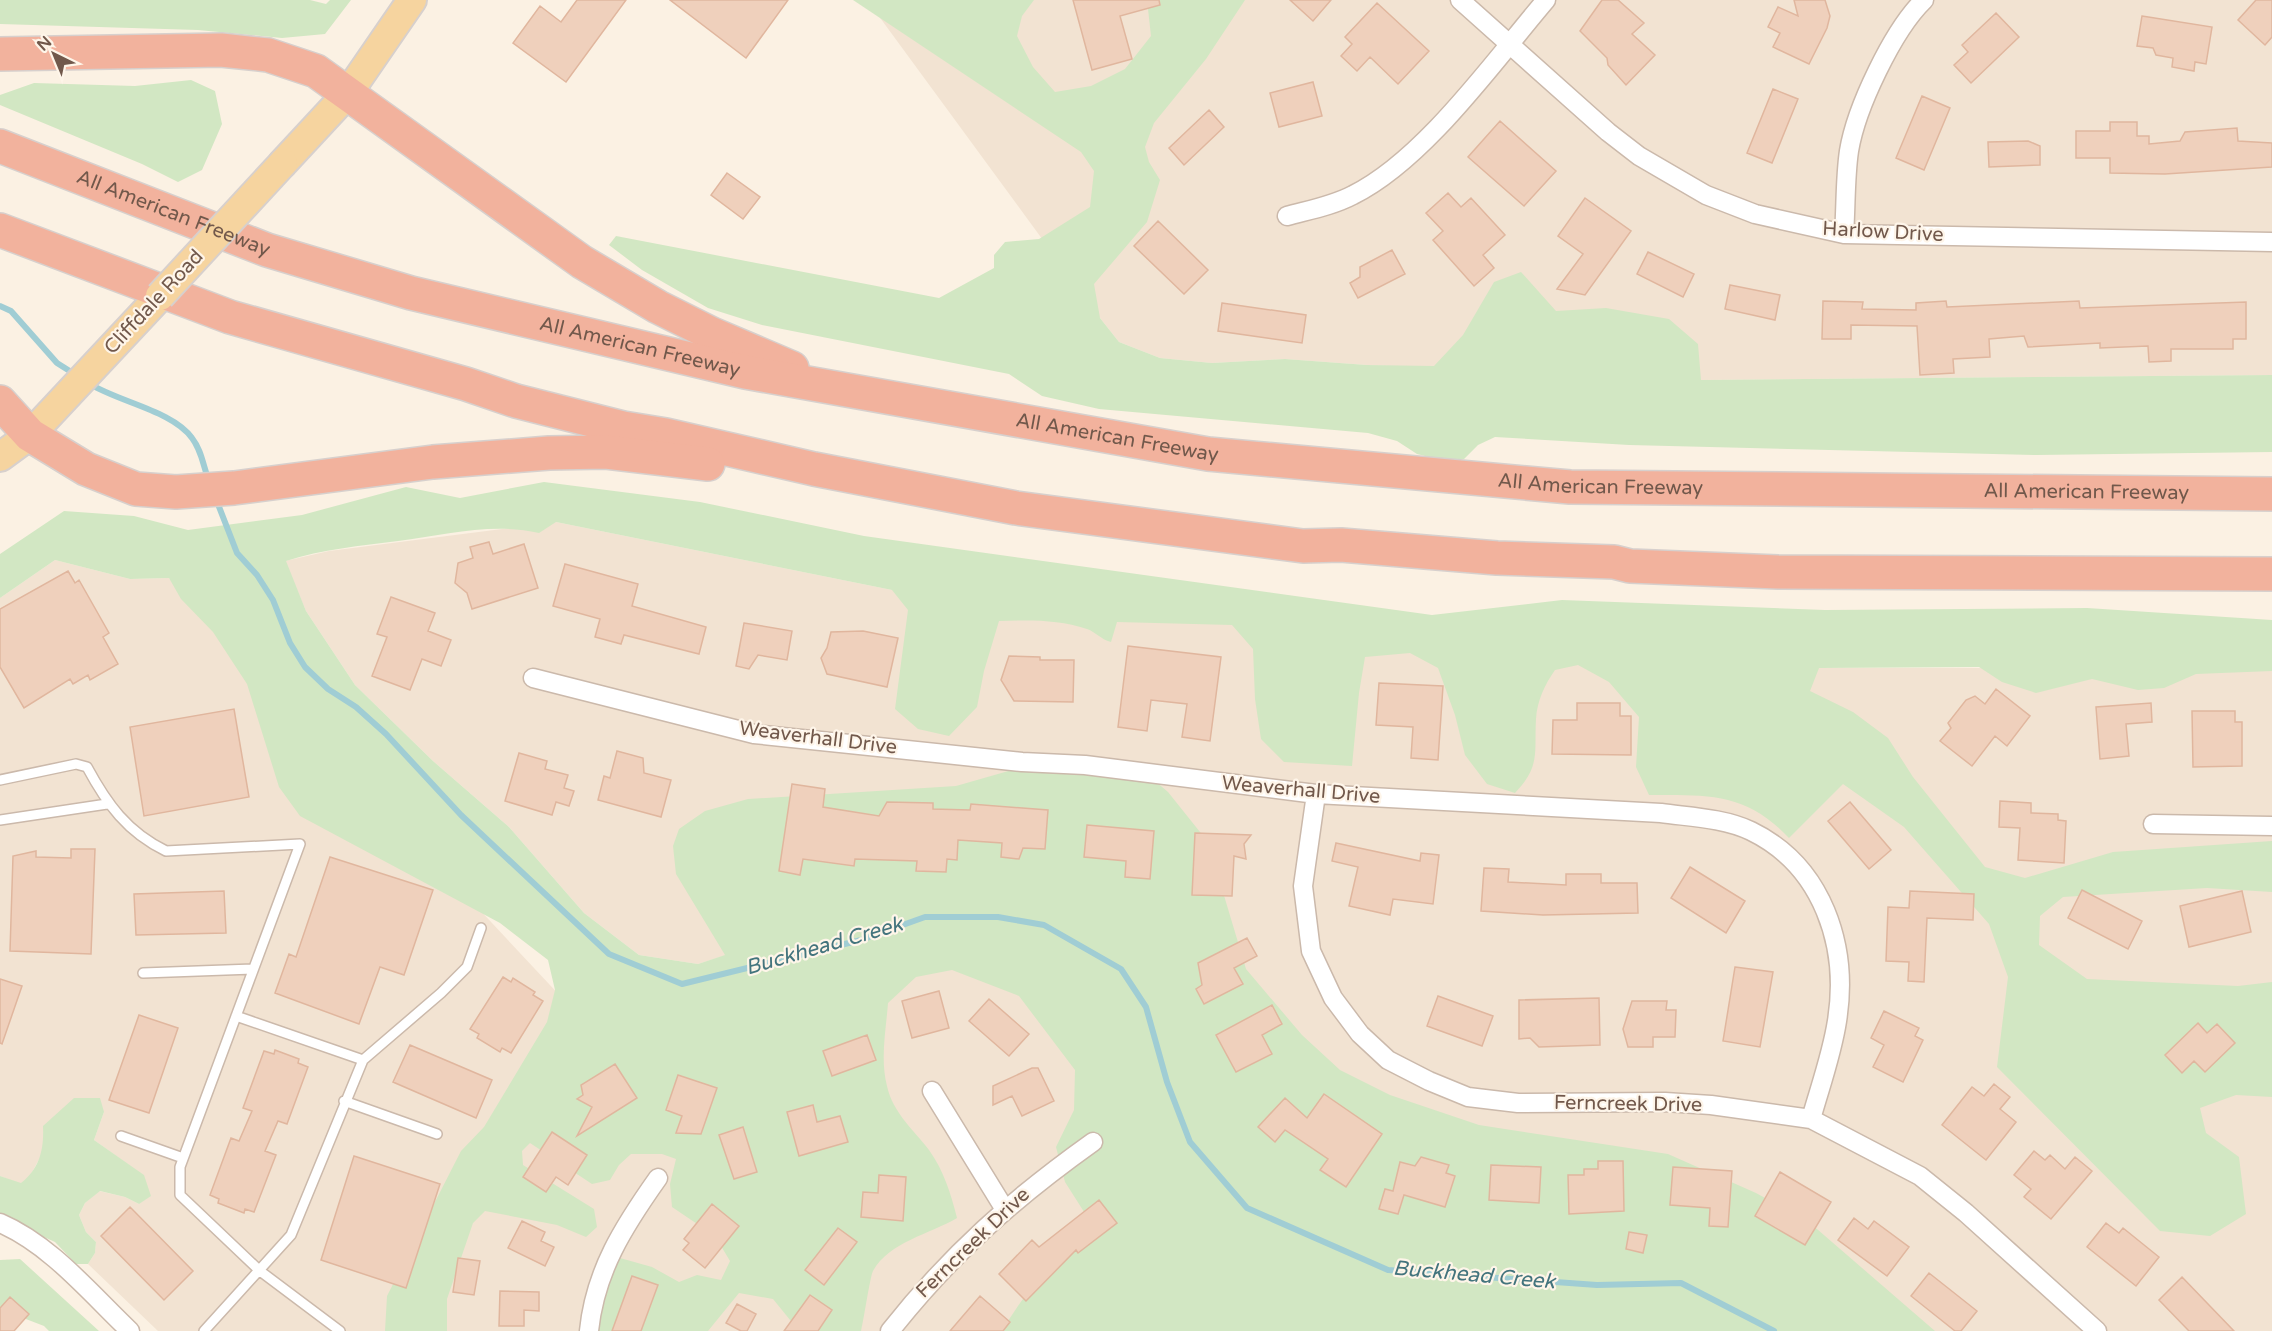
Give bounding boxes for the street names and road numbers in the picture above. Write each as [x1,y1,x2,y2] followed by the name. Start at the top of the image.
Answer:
[73,165,274,262] street label: All American Freeway
[1822,217,1944,247] street label: Harlow Drive
[99,245,209,359] street label: Cliffdale Road
[537,312,743,383] street label: All American Freeway
[1014,408,1220,467] street label: All American Freeway
[1497,468,1703,500] street label: All American Freeway
[1983,479,2189,505] street label: All American Freeway
[738,716,898,760] street label: Weaverhall Drive
[1221,771,1381,809] street label: Weaverhall Drive
[1554,1091,1702,1117] street label: Ferncreek Drive
[911,1183,1035,1303] street label: Ferncreek Drive

